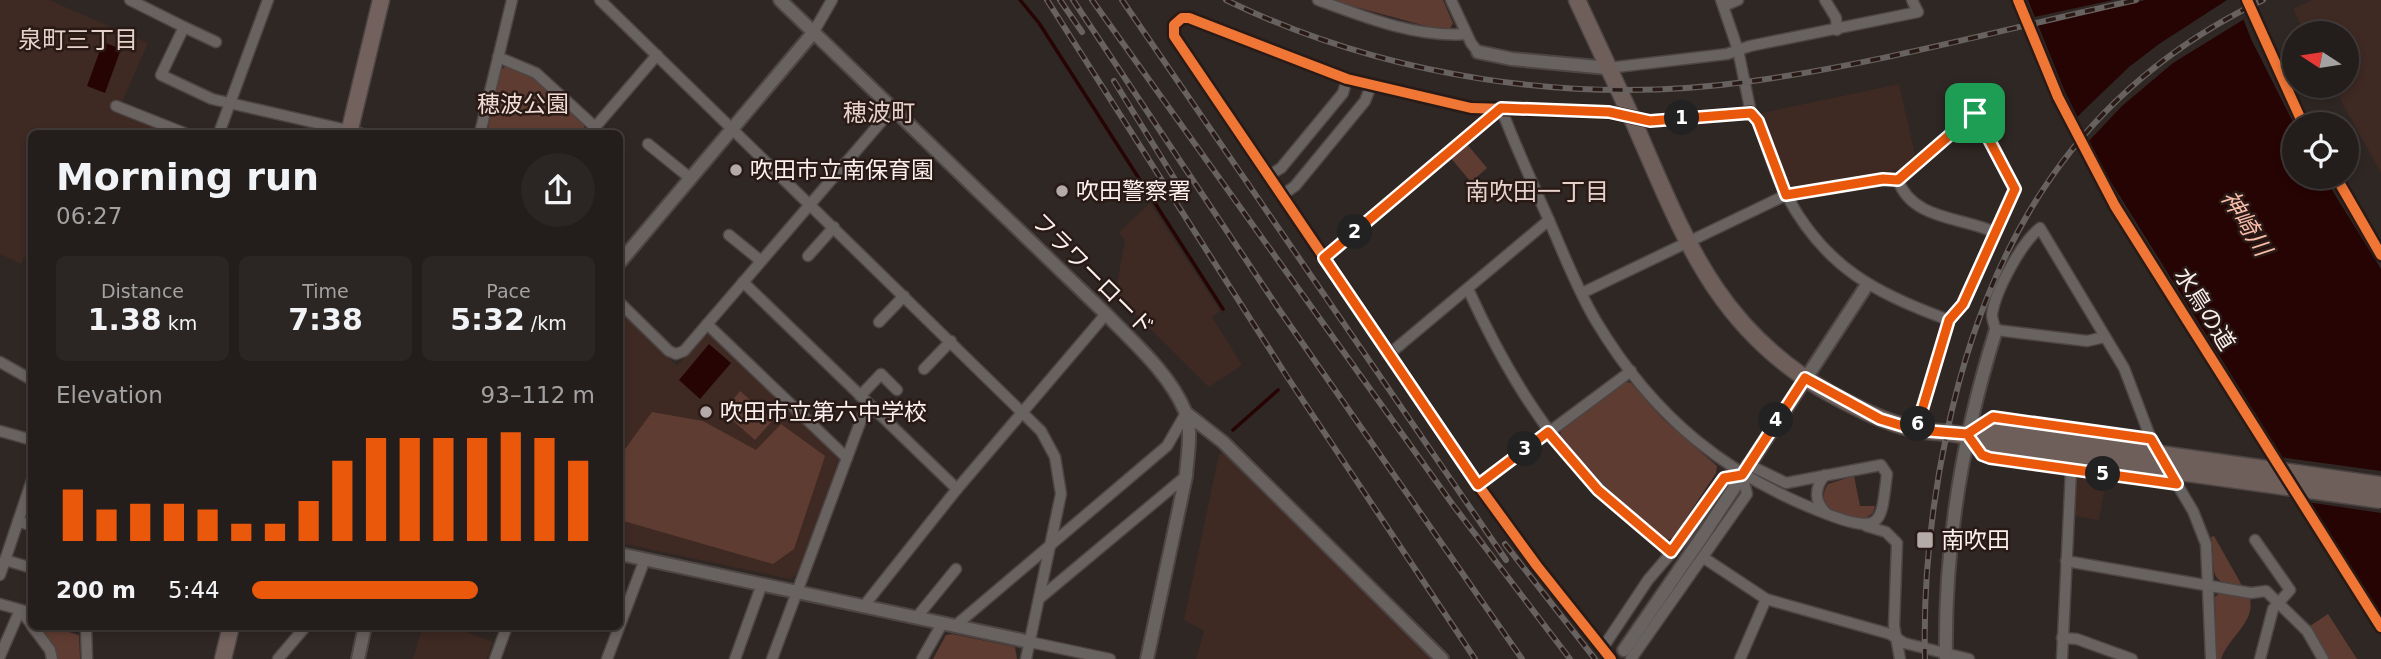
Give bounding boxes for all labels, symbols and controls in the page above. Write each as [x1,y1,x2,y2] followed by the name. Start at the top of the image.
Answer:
[2282,21,2359,98] north arrow
[2282,21,2359,189] map controls
[18,26,138,54] district label: 泉町三丁目
[1945,83,2005,143] pin
[477,91,569,117] park label: 穂波公園
[1956,94,1994,132] icon: arrive
[843,99,915,127] district label: 穂波町
[1664,100,1700,136] pin: 1
[1675,106,1688,128] text: 1
[2282,112,2359,189] button: locate
[521,153,595,227] button: share
[56,155,319,199] text: Morning run
[750,157,934,183] place label: 吹田市立南保育園
[728,162,744,178] marker: 吹田市立南保育園
[1076,178,1191,204] place label: 吹田警察署
[1465,178,1609,206] district label: 南吹田一丁目
[1054,183,1070,199] marker: 吹田警察署
[2215,185,2279,263] water label: 神崎川
[56,203,122,229] text: 06:27
[1027,208,1159,340] street label: フラワーロード
[1338,215,1372,250] pin: 2
[1348,220,1361,242] text: 2
[2170,263,2240,355] street label: 水鳥の道
[101,280,184,302] text: Distance
[302,280,349,302] text: Time
[486,280,531,302] text: Pace
[88,302,162,337] text: 1.38
[288,302,363,337] text: 7:38
[450,302,525,337] text: 5:32
[162,312,197,334] text: km
[525,312,567,334] text: /km
[56,382,163,408] text: Elevation
[481,382,595,408] text: 93–112 m
[720,399,927,425] place label: 吹田市立第六中学校
[1758,402,1794,438] pin: 4
[698,404,714,420] marker: 吹田市立第六中学校
[1900,406,1936,442] pin: 6
[1769,408,1782,430] text: 4
[1911,412,1924,434] text: 6
[1508,432,1542,466] pin: 3
[1518,437,1531,459] text: 3
[2086,456,2120,491] pin: 5
[2096,462,2109,484] text: 5
[1941,527,2010,553] place label: 南吹田
[1915,530,1935,550] marker: 南吹田
[56,577,136,603] text: 200 m
[168,577,220,603] text: 5:44

